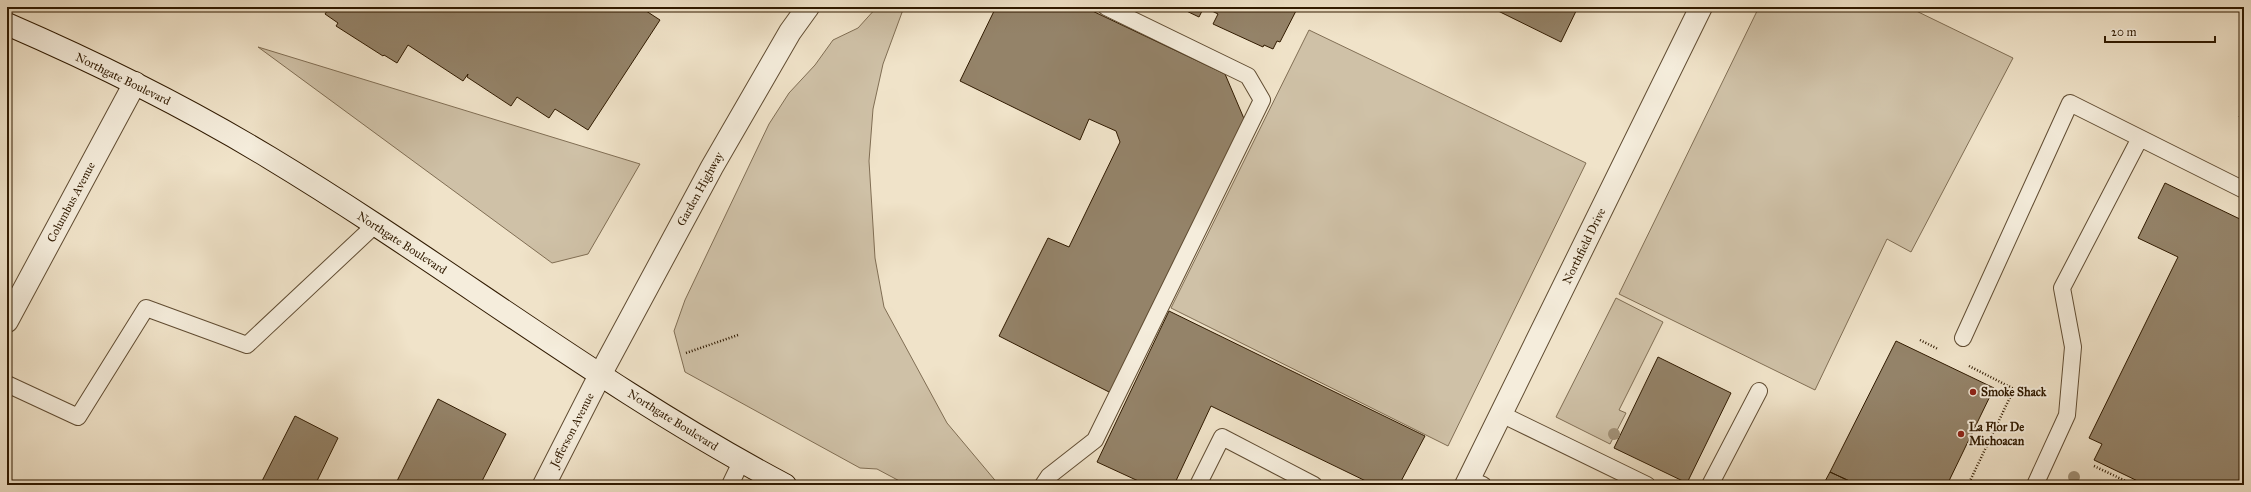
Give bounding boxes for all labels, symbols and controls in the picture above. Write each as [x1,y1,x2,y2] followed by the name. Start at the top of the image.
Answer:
[2105,18,2215,44] scale bar
[2111,25,2137,39] text: 20 m
[73,50,173,109] street label: Northgate Boulevard
[674,149,727,229] street label: Garden Highway
[44,159,98,245] street label: Columbus Avenue
[1560,206,1608,286] street label: Northfield Drive
[354,209,449,278] street label: Northgate Boulevard
[1981,385,2047,399] place label: Smoke Shack
[625,387,721,454] street label: Northgate Boulevard
[1968,387,1978,397] marker: Smoke Shack
[546,390,598,472] street label: Jefferson Avenue
[1969,420,2025,448] place label: La Flor De Michoacan
[1956,429,1966,439] marker: La Flor De Michoacan

